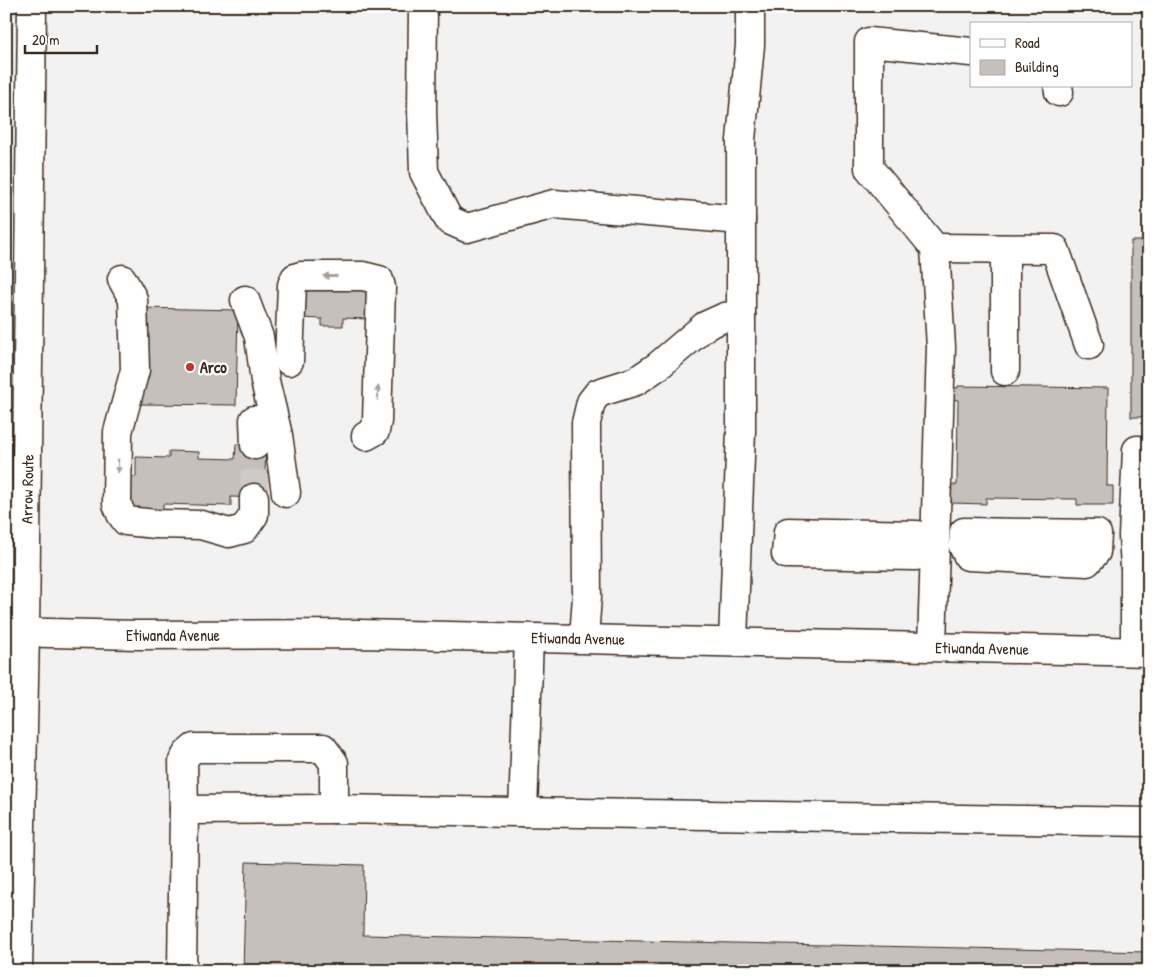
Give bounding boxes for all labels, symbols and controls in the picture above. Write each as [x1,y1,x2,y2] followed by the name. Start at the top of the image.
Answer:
[25,22,98,54] scale bar
[970,22,1132,88] legend
[32,29,59,50] text: 20 m
[1015,32,1040,53] text: Road
[1015,56,1059,77] text: Building
[322,272,338,280] one-way arrow
[200,356,227,378] place label: Arco
[184,361,196,373] marker: Arco
[374,385,382,401] one-way arrow
[15,453,39,524] street label: Arrow Route
[114,459,122,475] one-way arrow
[126,624,221,646] street label: Etiwanda Avenue
[531,626,626,650] street label: Etiwanda Avenue
[935,636,1030,660] street label: Etiwanda Avenue

